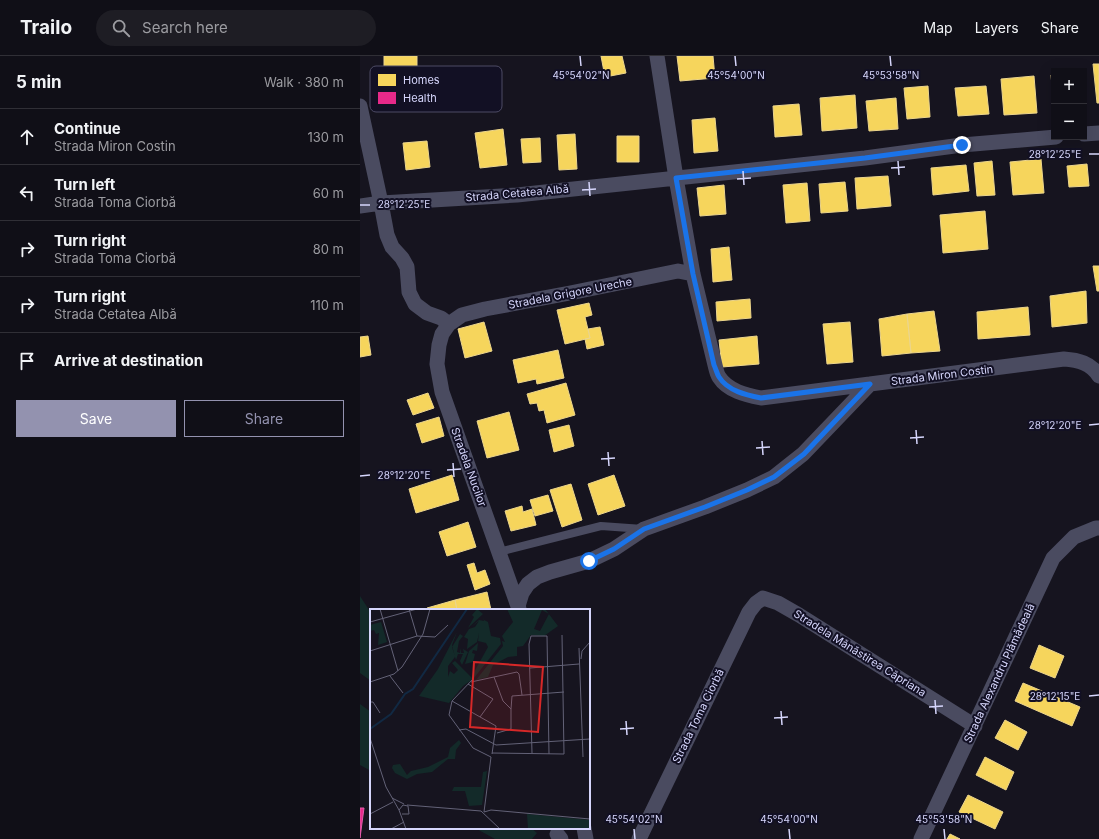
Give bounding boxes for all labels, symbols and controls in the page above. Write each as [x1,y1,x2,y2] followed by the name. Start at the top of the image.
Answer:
[96,10,376,46] search box
[20,16,72,39] text: Trailo
[110,17,132,39] icon: search
[142,18,228,37] text: Search here
[924,19,953,36] text: Map
[975,19,1019,36] text: Layers
[1041,19,1079,36] text: Share
[370,66,502,112] legend
[1051,68,1087,140] map controls
[1051,68,1087,104] button: +
[552,69,610,81] text: 45°54'02"N
[707,69,765,81] text: 45°54'00"N
[863,69,919,81] text: 45°53'58"N
[16,72,62,92] text: 5 min
[403,73,440,87] text: Homes
[264,74,344,90] text: Walk · 380 m
[403,91,437,105] text: Health
[1051,104,1087,140] button: −
[54,119,121,138] text: Continue
[16,126,38,148] icon: ahead
[307,129,344,145] text: 130 m
[953,136,971,154] route end
[54,138,176,154] text: Strada Miron Costin
[1029,148,1081,160] text: 28°12'25"E
[54,175,115,194] text: Turn left
[16,182,38,204] icon: left
[465,182,569,204] street label: Strada Cetatea Albă
[313,185,344,201] text: 60 m
[54,194,176,210] text: Strada Toma Ciorbă
[378,198,430,210] text: 28°12'25"E
[54,231,126,250] text: Turn right
[16,238,38,260] icon: right
[313,241,344,257] text: 80 m
[54,250,176,266] text: Strada Toma Ciorbă
[507,274,633,312] street label: Stradela Grigore Ureche
[54,287,126,306] text: Turn right
[16,294,38,316] icon: right
[310,297,344,313] text: 110 m
[54,306,177,322] text: Strada Cetatea Albă
[16,350,38,372] icon: arrive
[54,351,203,370] text: Arrive at destination
[890,362,994,388] street label: Strada Miron Costin
[16,400,176,437] button: Save
[184,400,344,437] button: Share
[1029,419,1081,431] text: 28°12'20"E
[448,426,490,508] street label: Stradela Nucilor
[378,469,430,481] text: 28°12'20"E
[580,552,598,570] route start
[960,601,1038,745] street label: Strada Alexandru Plămădeală
[791,606,929,700] street label: Stradela Mănăstirea Căpriana
[370,609,590,829] inset map
[669,666,727,766] street label: Strada Toma Ciorbă
[1030,690,1080,702] text: 28°12'15"E
[605,813,663,825] text: 45°54'02"N
[760,813,818,825] text: 45°54'00"N
[916,813,972,825] text: 45°53'58"N

